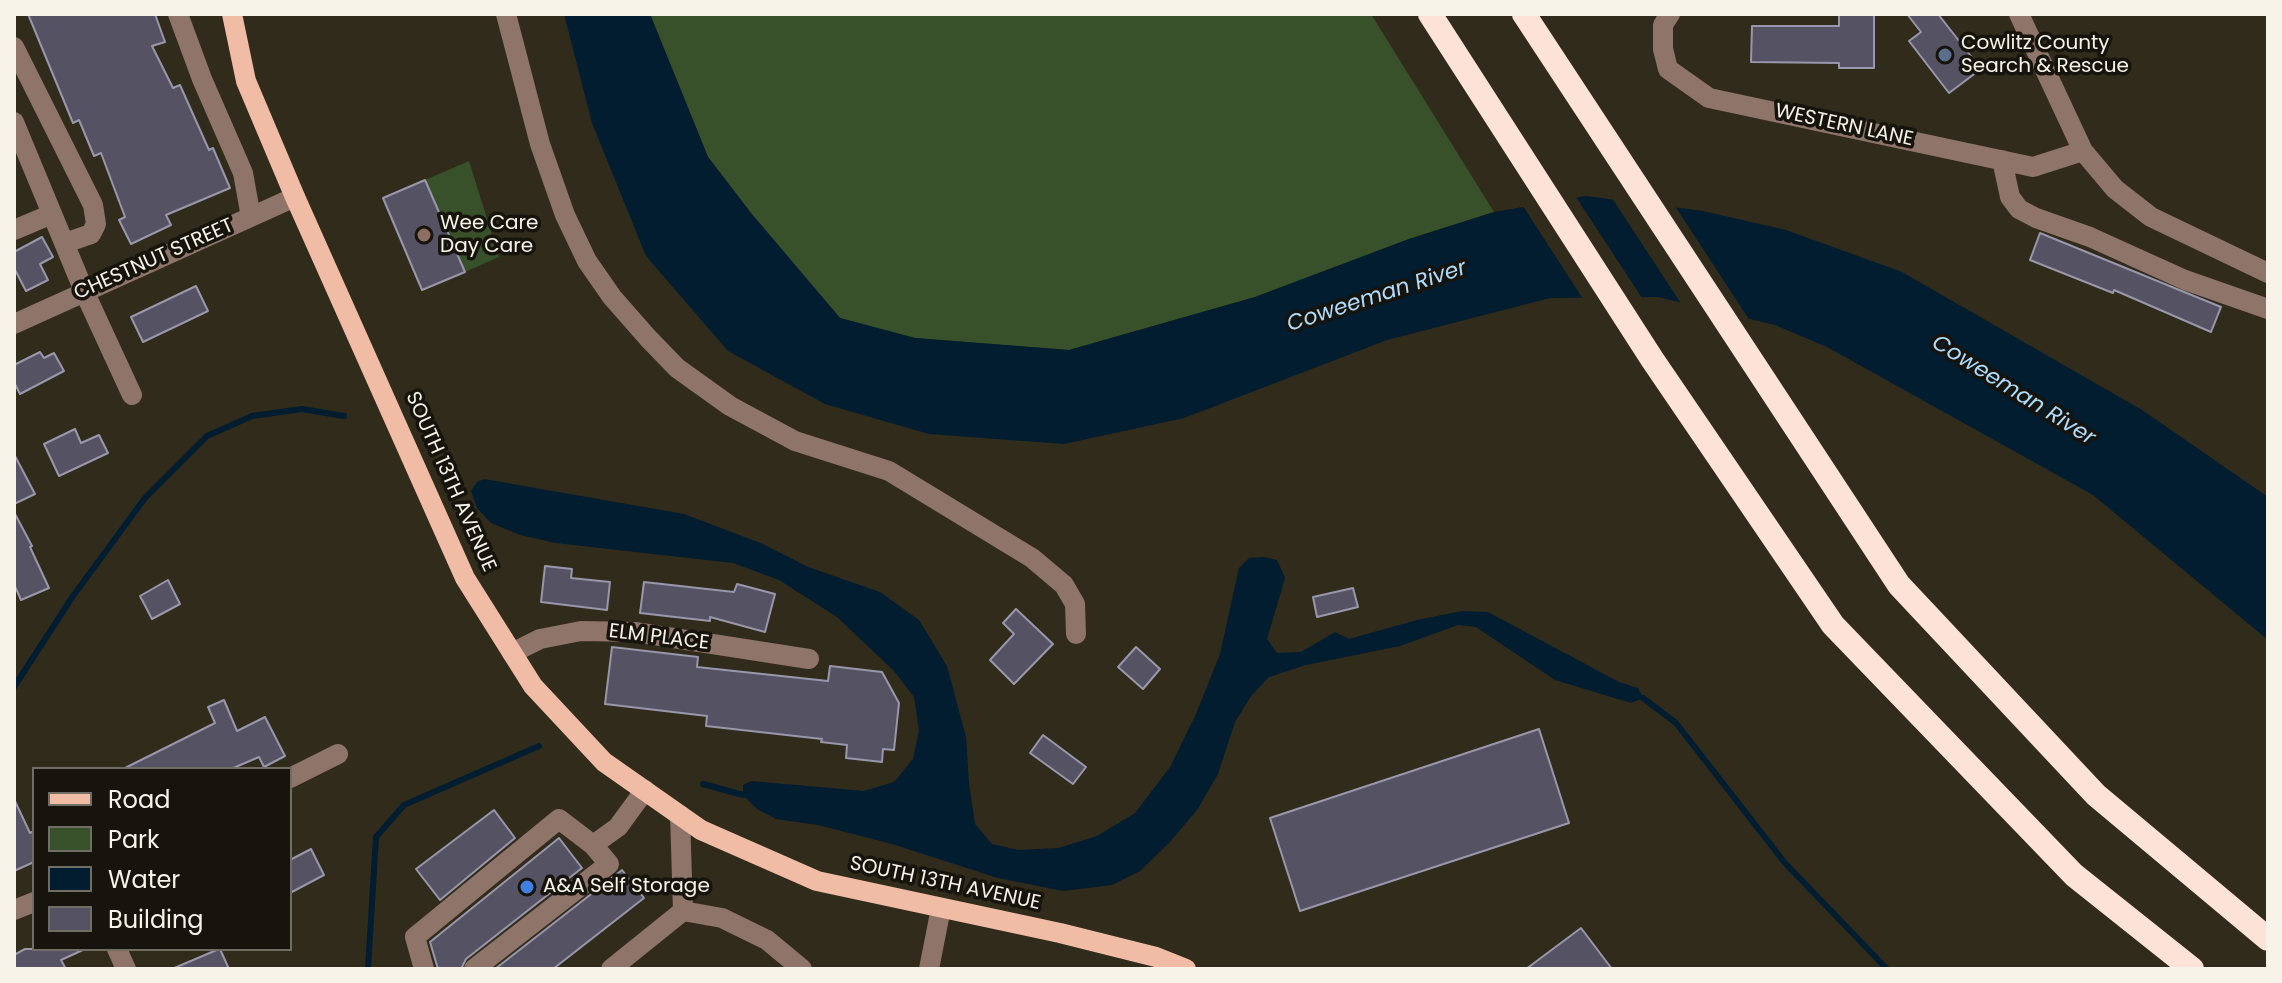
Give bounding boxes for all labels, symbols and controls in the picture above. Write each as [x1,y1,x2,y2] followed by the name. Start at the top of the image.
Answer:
[1961,32,2129,79] place label: Cowlitz County Search & Rescue
[1936,46,1954,64] marker: Cowlitz County Search & Rescue
[1773,100,1915,152] street label: WESTERN LANE
[440,212,538,259] place label: Wee Care Day Care
[71,214,237,306] street label: CHESTNUT STREET
[415,226,433,244] marker: Wee Care Day Care
[1284,255,1470,339] water label: Coweeman River
[1926,330,2100,452] water label: Coweeman River
[400,388,500,576] street label: SOUTH 13TH AVENUE
[607,620,711,656] street label: ELM PLACE
[32,767,292,951] legend
[108,783,170,816] text: Road
[108,823,159,856] text: Park
[848,852,1042,916] street label: SOUTH 13TH AVENUE
[108,863,180,896] text: Water
[543,875,710,899] place label: A&A Self Storage
[518,878,536,896] marker: A&A Self Storage
[108,903,204,936] text: Building

